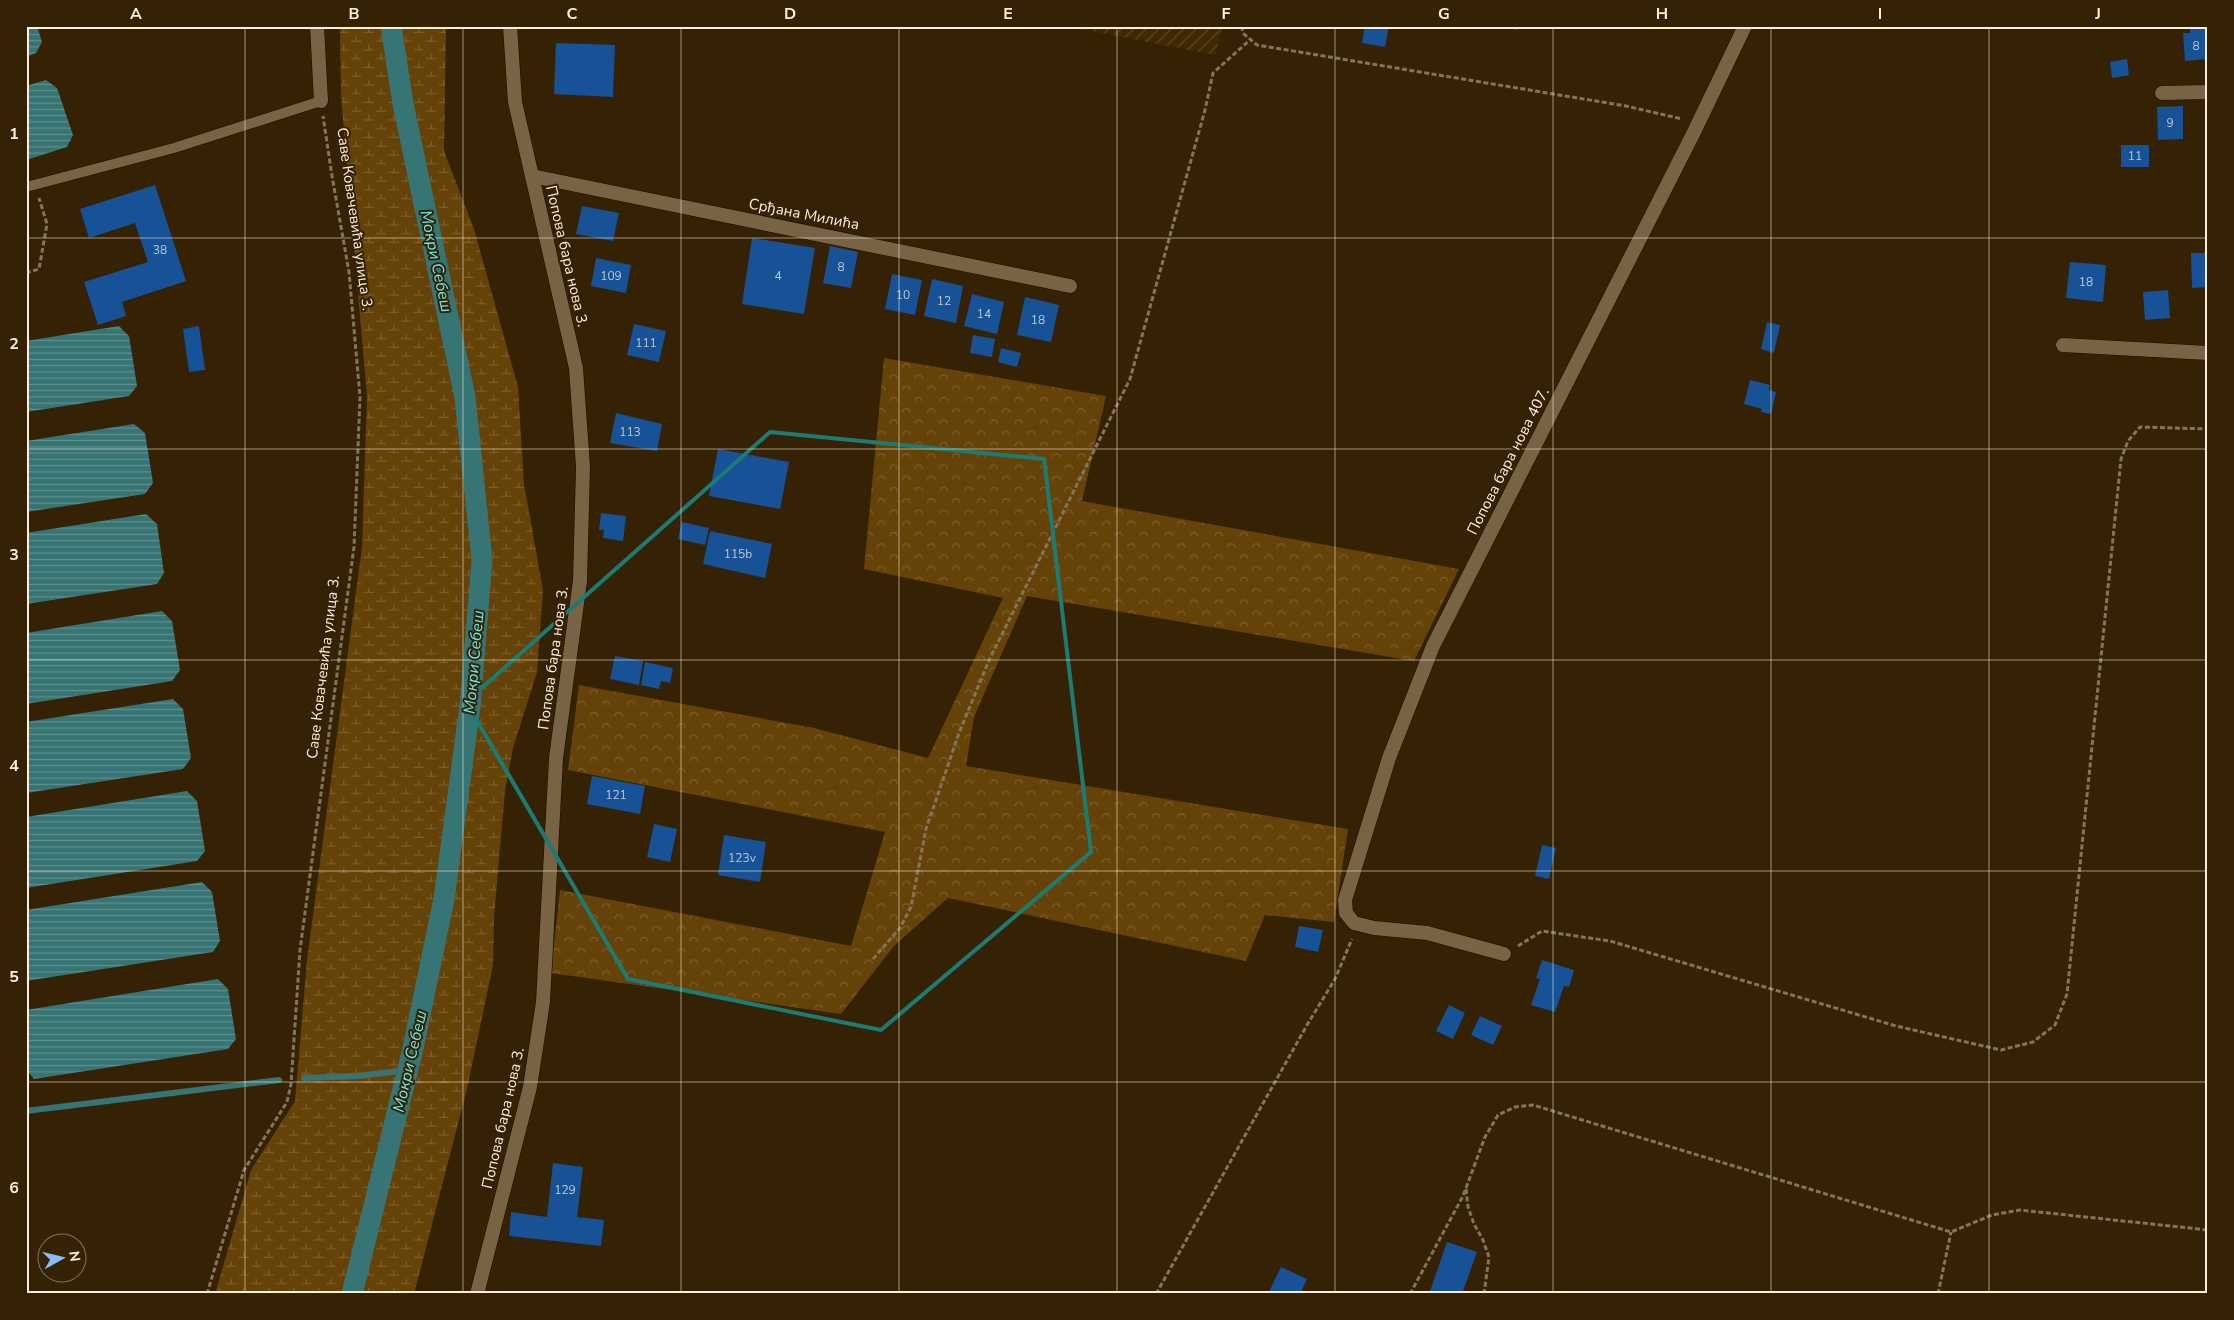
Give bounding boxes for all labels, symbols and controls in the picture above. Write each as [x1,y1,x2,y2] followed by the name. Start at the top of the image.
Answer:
[130,3,142,25] text: A
[348,3,360,25] text: B
[567,3,578,25] text: C
[784,3,796,25] text: D
[1003,3,1013,25] text: E
[1222,3,1231,25] text: F
[1438,3,1450,25] text: G
[1656,3,1668,25] text: H
[1878,3,1882,25] text: I
[2094,3,2101,25] text: J
[2192,38,2200,54] house number: 8
[2166,115,2174,131] house number: 9
[9,123,19,145] text: 1
[332,126,378,312] street label: Саве Ковачевића улица 3.
[2128,148,2142,164] house number: 11
[541,183,593,329] street label: Попова бара нова 3.
[747,193,861,235] street label: Срђана Милића
[414,208,458,315] water label: Мокри Себеш
[153,242,167,258] house number: 38
[837,259,845,275] house number: 8
[600,268,622,284] house number: 109
[774,268,782,284] house number: 4
[2079,274,2093,290] house number: 18
[896,287,910,303] house number: 10
[937,293,951,309] house number: 12
[977,306,991,322] house number: 14
[1031,312,1045,328] house number: 18
[9,333,19,355] text: 2
[635,335,657,351] house number: 111
[1462,384,1554,538] street label: Попова бара нова 407.
[619,424,641,440] house number: 113
[9,544,19,566] text: 3
[724,546,752,562] house number: 115b
[302,574,344,760] street label: Саве Ковачевића улица 3.
[533,585,573,731] street label: Попова бара нова 3.
[459,609,490,715] water label: Мокри Себеш
[9,755,19,777] text: 4
[605,787,627,803] house number: 121
[728,850,757,866] house number: 123v
[9,966,19,988] text: 5
[388,1008,432,1114] water label: Мокри Себеш
[477,1045,529,1191] street label: Попова бара нова 3.
[9,1177,19,1199] text: 6
[554,1182,576,1198] house number: 129
[38,1232,88,1282] north arrow
[64,1250,85,1263] text: N

